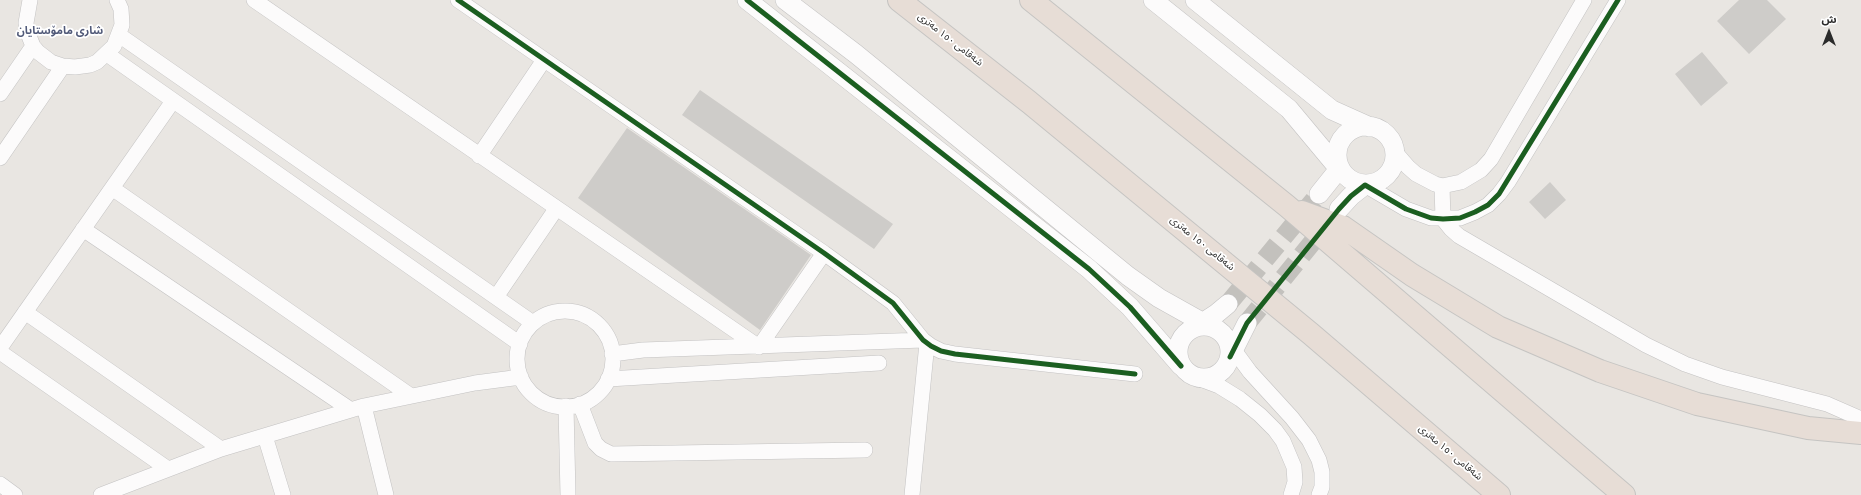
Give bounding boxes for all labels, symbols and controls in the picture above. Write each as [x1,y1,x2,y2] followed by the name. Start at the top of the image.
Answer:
[915,11,985,69] street label: شەقامی ١٥٠ مەتری
[1809,12,1849,52] north arrow
[1821,12,1837,27] text: ش
[17,24,103,38] district label: شاری مامۆستایان
[1167,214,1237,274] street label: شەقامی ١٥٠ مەتری
[1416,423,1484,483] street label: شەقامی ١٥٠ مەتری

